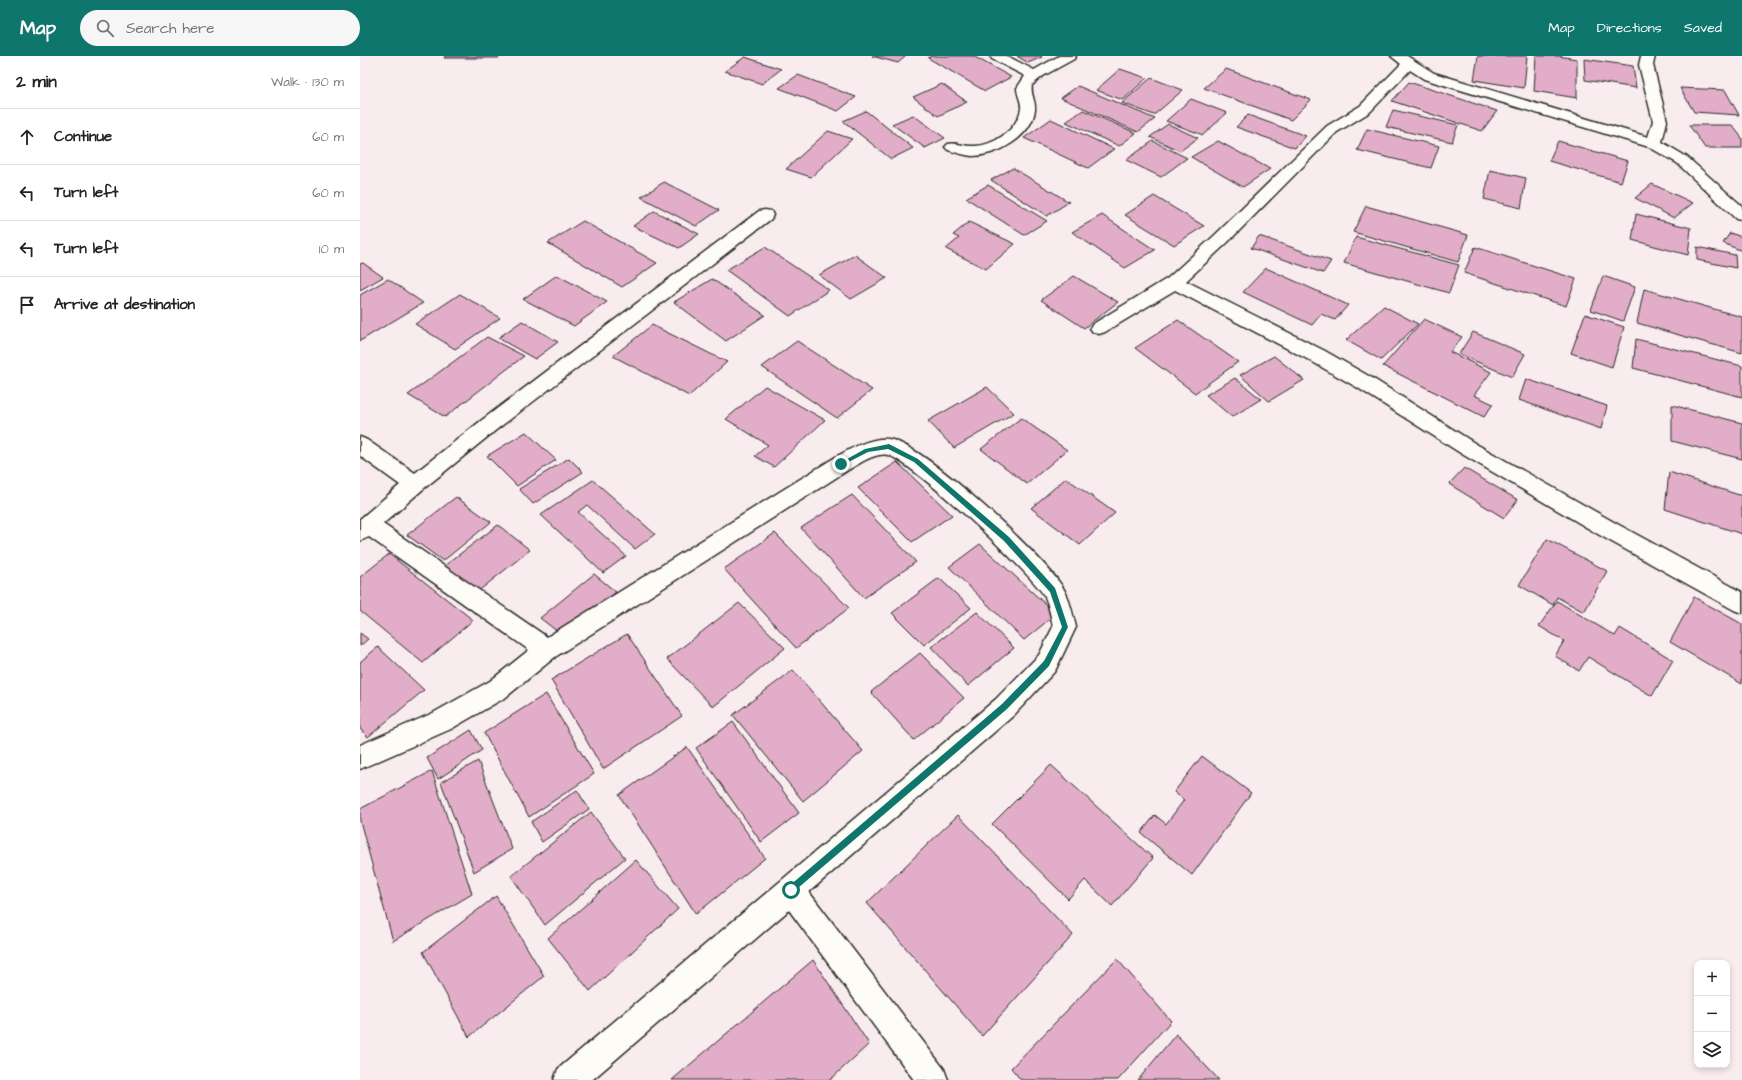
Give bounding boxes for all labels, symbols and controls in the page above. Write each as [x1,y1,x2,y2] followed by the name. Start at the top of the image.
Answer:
[80,10,360,46] search box
[20,15,56,42] text: Map
[94,17,116,39] icon: search
[126,18,215,39] text: Search here
[1548,18,1575,38] text: Map
[1597,18,1662,38] text: Directions
[1684,18,1722,38] text: Saved
[16,70,57,94] text: 2 min
[271,73,344,91] text: Walk · 130 m
[16,126,38,148] icon: ahead
[54,126,112,147] text: Continue
[312,128,344,146] text: 60 m
[16,182,38,204] icon: left
[54,182,118,203] text: Turn left
[312,184,344,202] text: 60 m
[16,238,38,260] icon: left
[54,238,118,259] text: Turn left
[319,240,344,258] text: 10 m
[16,294,38,316] icon: arrive
[54,294,195,315] text: Arrive at destination
[832,455,850,473] route end
[782,881,800,899] route start
[1694,960,1730,1068] map controls
[1694,960,1730,996] button: +
[1694,996,1730,1032] button: −
[1694,1032,1730,1068] button: layers

